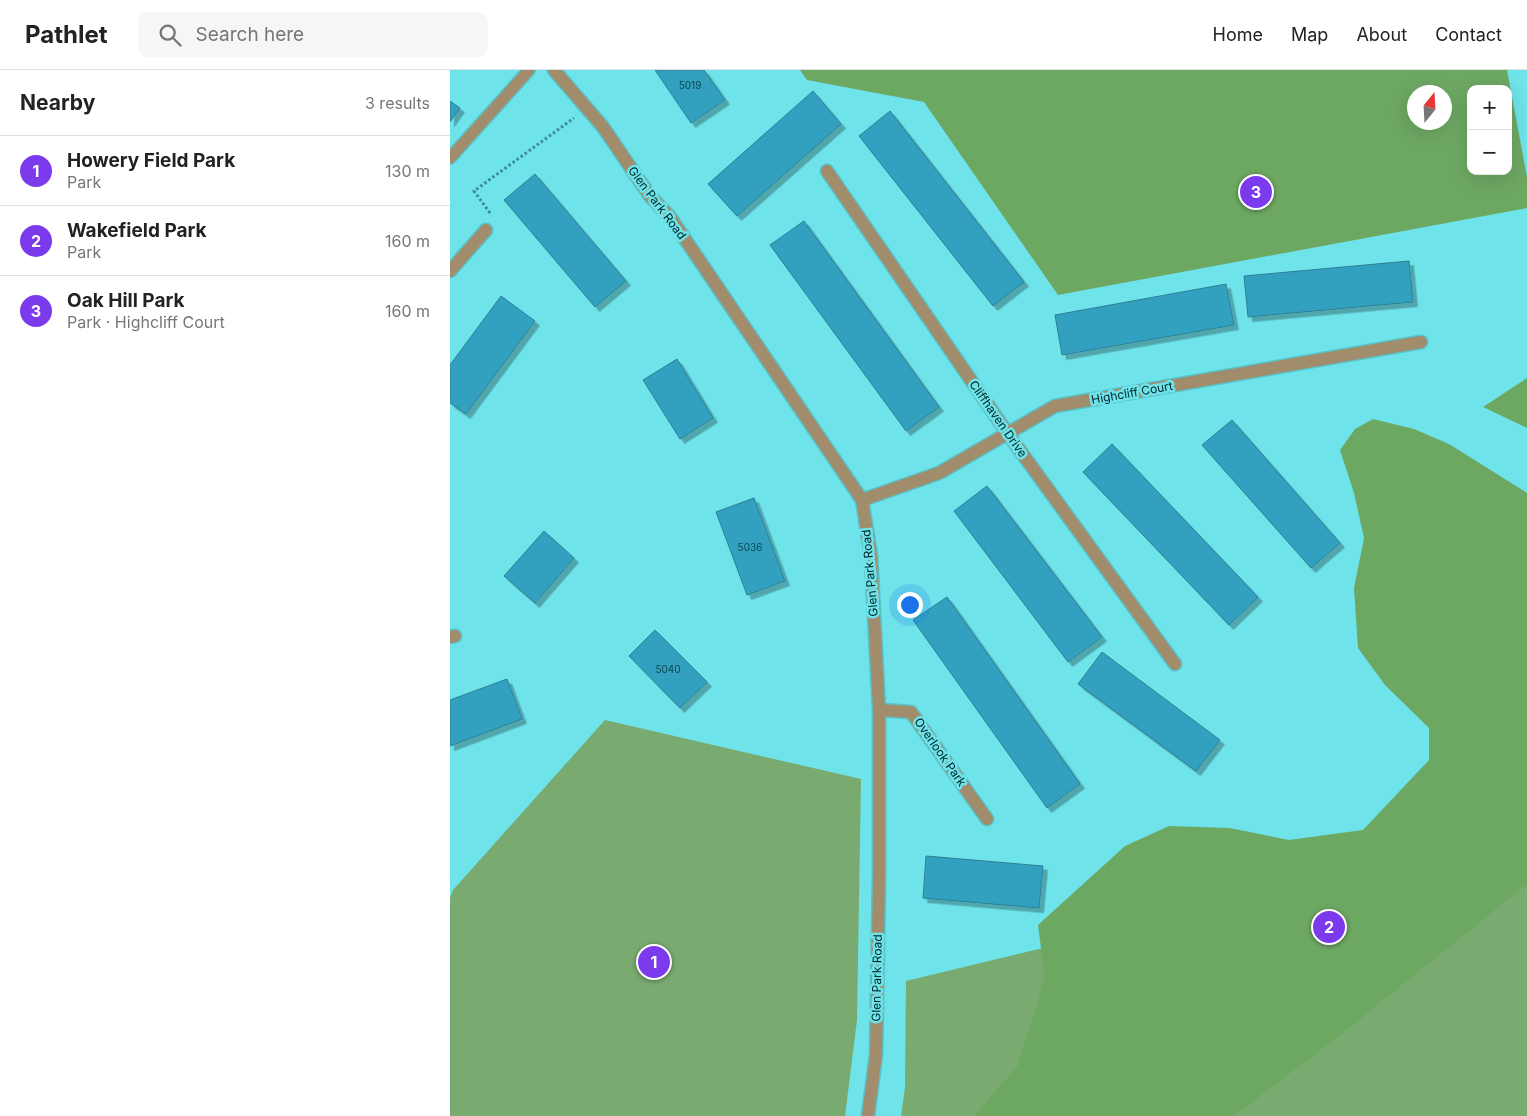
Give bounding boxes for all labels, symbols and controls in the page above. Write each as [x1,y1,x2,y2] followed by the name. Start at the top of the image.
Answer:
[138,12,488,57] search box
[25,20,108,49] text: Pathlet
[156,21,184,49] icon: search
[196,23,304,46] text: Search here
[1213,24,1263,45] text: Home
[1291,24,1328,45] text: Map
[1356,24,1407,45] text: About
[1435,24,1502,45] text: Contact
[679,79,701,91] house number: 5019
[1407,85,1452,130] north arrow
[1467,85,1512,175] map controls
[1467,85,1512,130] button: +
[20,90,95,115] text: Nearby
[365,93,430,113] text: 3 results
[1467,130,1512,175] button: −
[67,149,235,172] text: Howery Field Park
[33,161,39,181] text: 1
[385,161,430,181] text: 130 m
[625,163,690,242] street label: Glen Park Road
[67,172,101,192] text: Park
[1240,173,1272,211] pin: 3
[67,219,207,242] text: Wakefield Park
[31,231,41,251] text: 2
[385,231,430,251] text: 160 m
[67,242,101,262] text: Park
[67,289,185,312] text: Oak Hill Park
[31,301,41,321] text: 3
[385,301,430,321] text: 160 m
[67,312,225,332] text: Park · Highcliff Court
[966,377,1030,460] street label: Cliffhaven Drive
[1090,378,1174,407] street label: Highcliff Court
[858,529,881,617] street label: Glen Park Road
[738,541,762,553] house number: 5036
[897,592,923,618] your location
[655,663,681,675] house number: 5040
[911,715,970,789] street label: Overlook Park
[1313,908,1345,946] pin: 2
[868,934,885,1022] street label: Glen Park Road
[638,943,670,981] pin: 1

